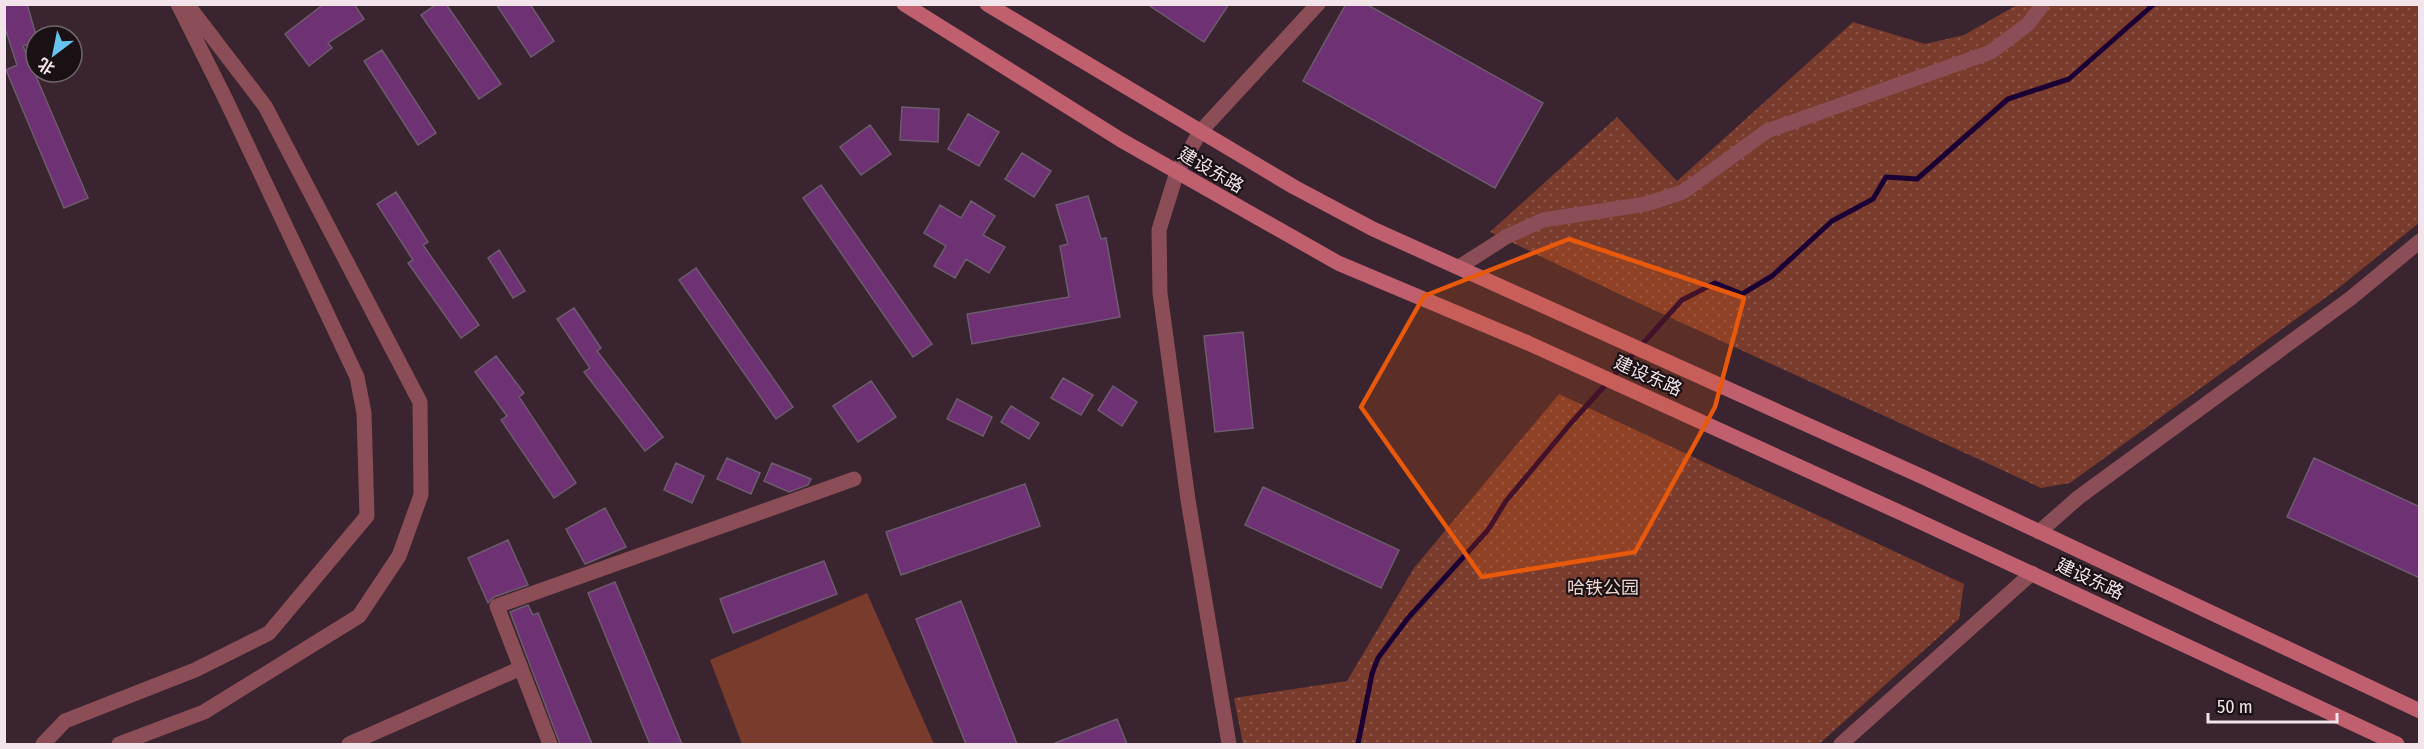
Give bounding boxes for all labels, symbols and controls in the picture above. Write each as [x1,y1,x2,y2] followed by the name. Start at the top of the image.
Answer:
[24,24,84,84] north arrow
[34,54,58,79] text: 北
[1174,142,1248,198] street label: 建设东路
[1611,351,1685,401] street label: 建设东路
[2053,554,2127,604] street label: 建设东路
[1567,577,1639,599] park label: 哈铁公园
[2208,686,2337,724] scale bar
[2217,696,2253,718] text: 50 m

